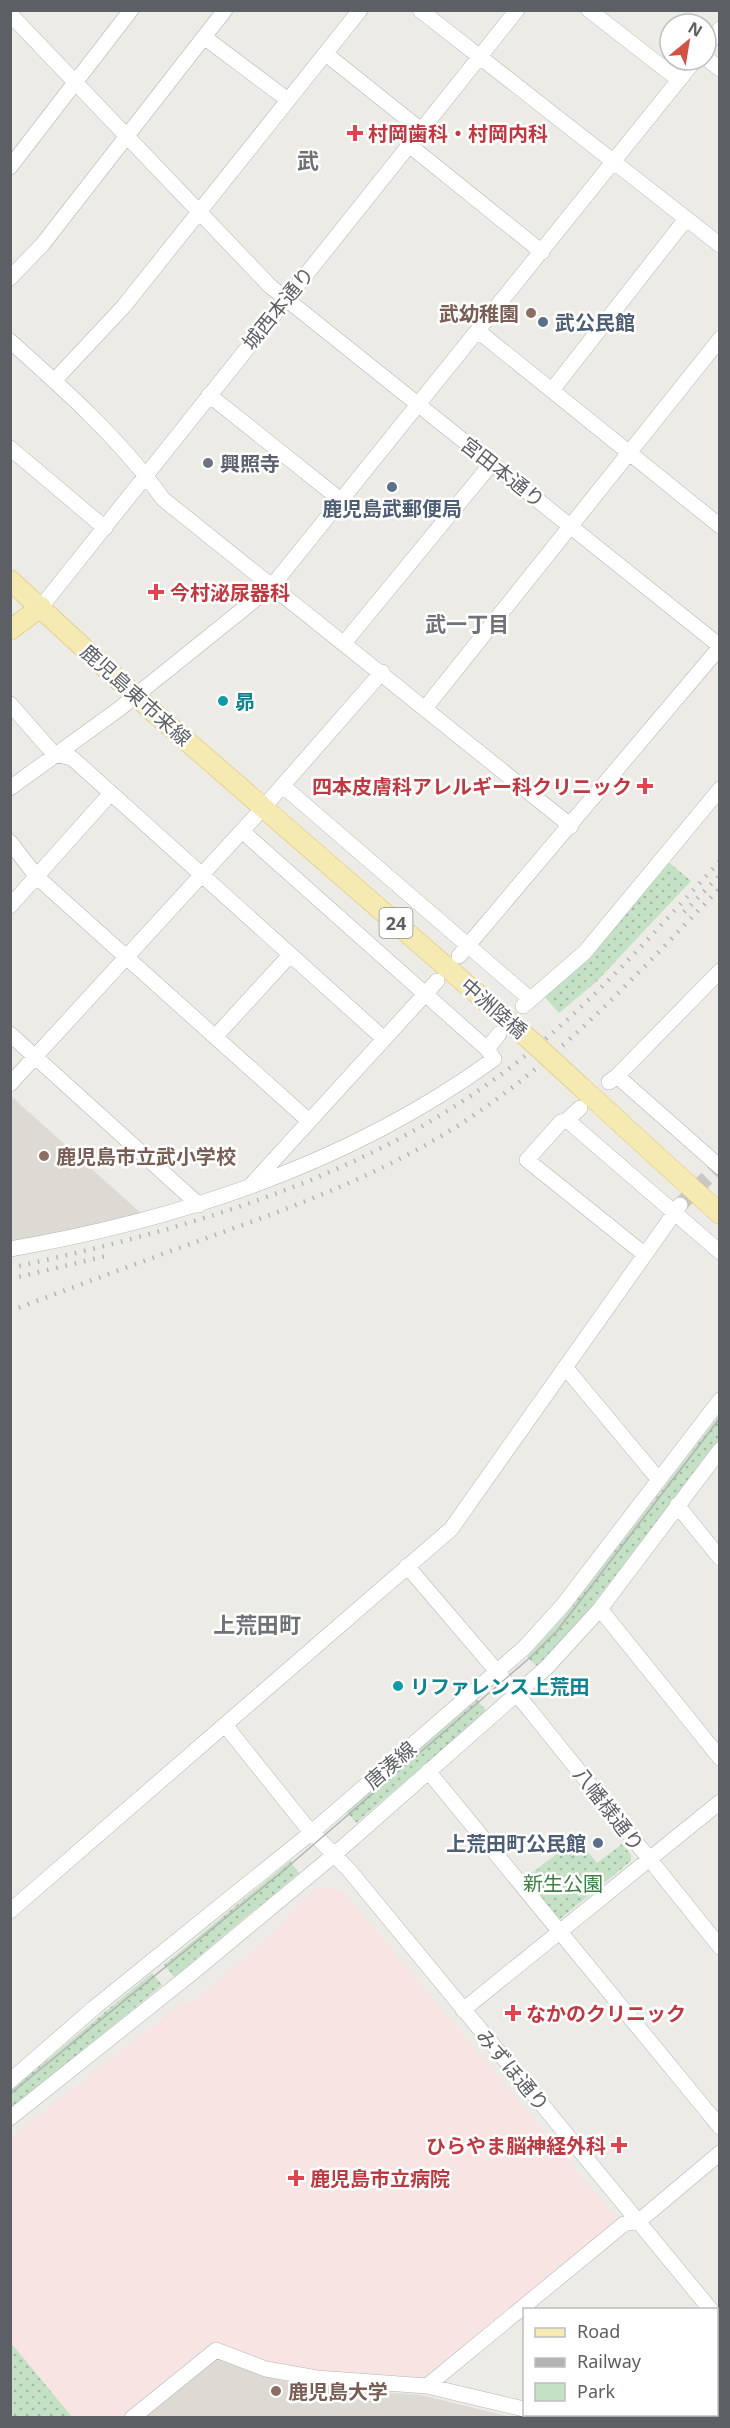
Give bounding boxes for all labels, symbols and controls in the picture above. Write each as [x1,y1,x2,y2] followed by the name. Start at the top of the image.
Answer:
[658,12,718,72] north arrow
[684,16,707,42] text: N
[368,120,548,147] place label: 村岡歯科・村岡内科
[346,124,364,142] marker: 村岡歯科・村岡内科
[297,145,319,175] district label: 武
[236,261,320,355] street label: 城西本通り
[439,300,519,327] place label: 武幼稚園
[524,306,538,320] marker: 武幼稚園
[555,309,635,336] place label: 武公民館
[536,315,550,329] marker: 武公民館
[455,431,551,513] street label: 宮田本通り
[220,450,280,477] place label: 興照寺
[201,456,215,470] marker: 興照寺
[385,480,399,494] marker: 鹿児島武郵便局
[322,495,462,522] place label: 鹿児島武郵便局
[170,579,290,606] place label: 今村泌尿器科
[147,583,165,601] marker: 今村泌尿器科
[425,610,509,638] district label: 武一丁目
[75,638,197,752] street label: 鹿児島東市来線
[235,688,255,715] place label: 昴
[216,694,230,708] marker: 昴
[312,773,632,800] place label: 四本皮膚科アレルギー科クリニック
[636,777,654,795] marker: 四本皮膚科アレルギー科クリニック
[380,908,412,938] road number: 24
[455,972,533,1044] street label: 中洲陸橋
[56,1143,236,1170] place label: 鹿児島市立武小学校
[37,1149,51,1163] marker: 鹿児島市立武小学校
[213,1609,301,1639] district label: 上荒田町
[410,1673,590,1700] place label: リファレンス上荒田
[391,1679,405,1693] marker: リファレンス上荒田
[359,1735,421,1795] street label: 唐湊線
[568,1761,650,1857] street label: 八幡様通り
[446,1830,586,1857] place label: 上荒田町公民館
[591,1836,605,1850] marker: 上荒田町公民館
[523,1870,603,1897] park label: 新生公園
[526,2000,686,2027] place label: なかのクリニック
[504,2004,522,2022] marker: なかのクリニック
[471,2023,555,2117] street label: みずほ通り
[426,2132,606,2159] place label: ひらやま脳神経外科
[610,2136,628,2154] marker: ひらやま脳神経外科
[310,2165,450,2192] place label: 鹿児島市立病院
[287,2169,305,2187] marker: 鹿児島市立病院
[523,2308,718,2416] legend
[577,2319,620,2343] text: Road
[577,2349,642,2373] text: Railway
[288,2378,388,2405] place label: 鹿児島大学
[577,2379,615,2403] text: Park
[269,2384,283,2398] marker: 鹿児島大学

